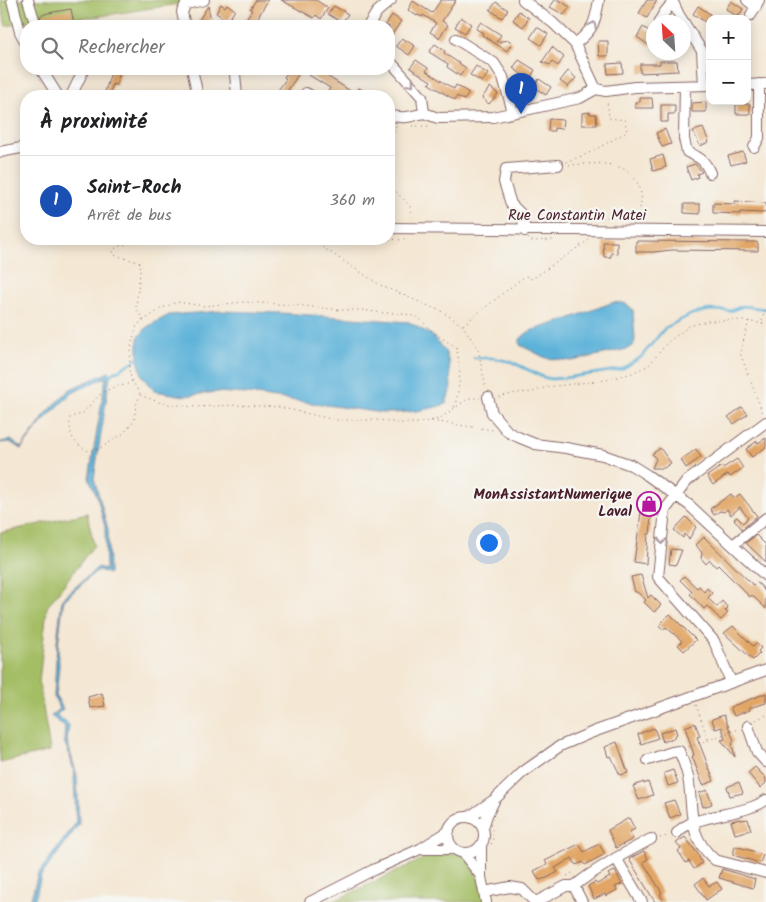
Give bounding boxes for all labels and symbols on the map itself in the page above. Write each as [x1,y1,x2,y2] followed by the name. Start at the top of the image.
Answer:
[646,15,691,60] north arrow
[586,21,597,30] one-way arrow
[505,73,537,114] pin: 1
[405,79,414,88] one-way arrow
[508,204,647,228] street label: Rue Constantin Matei
[474,483,633,524] place label: MonAssistantNumerique Laval
[636,491,662,517] shop icon: MonAssistantNumerique Laval
[476,530,502,556] your location
[657,537,668,545] one-way arrow

